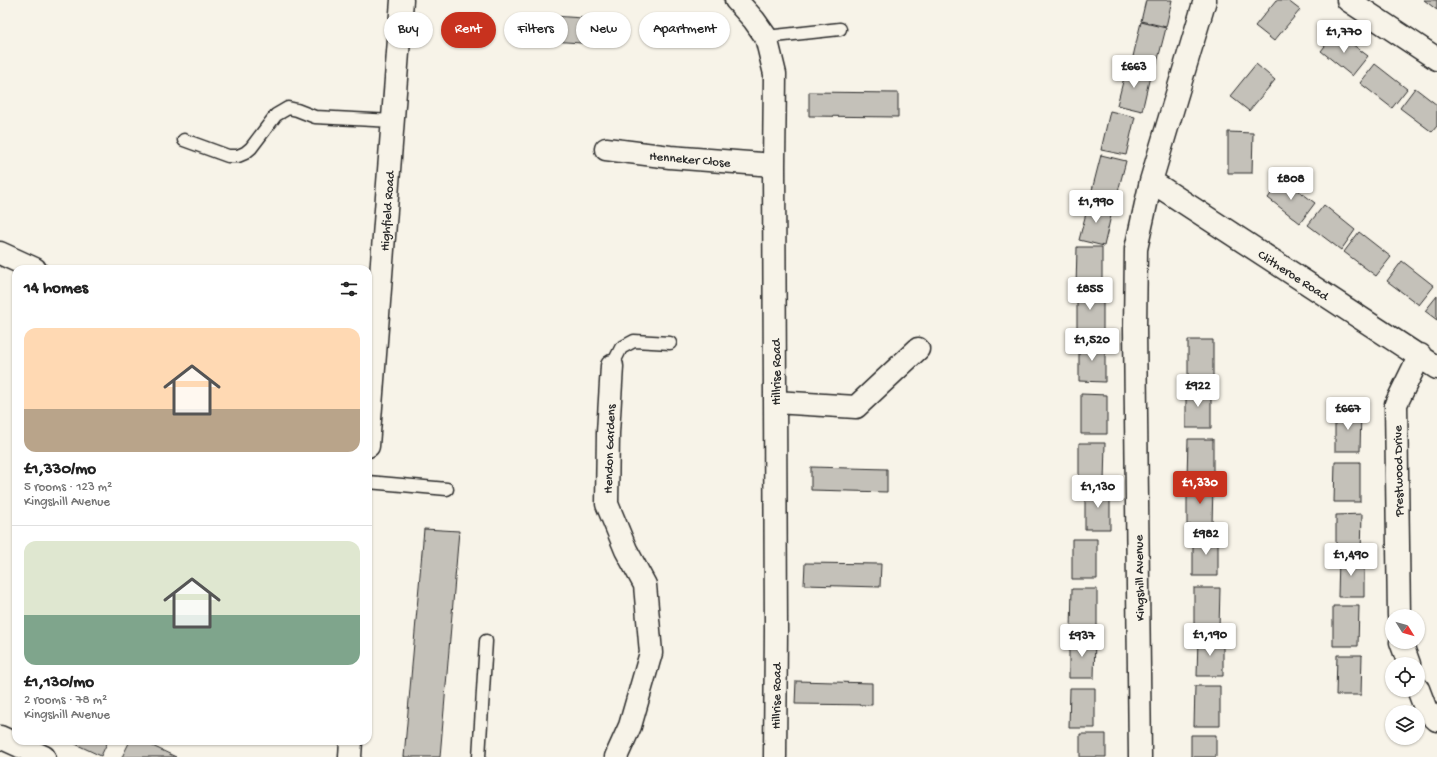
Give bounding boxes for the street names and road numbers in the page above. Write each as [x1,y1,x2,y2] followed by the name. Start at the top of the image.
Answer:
[649,149,731,172] street label: Henneker Close
[378,169,399,252] street label: Highfield Road
[1254,248,1332,305] street label: Clitheroe Road
[770,337,785,405] street label: Hillrise Road
[601,403,620,494] street label: Hendon Gardens
[1391,425,1408,518] street label: Prestwood Drive
[1132,535,1149,621] street label: Kingshill Avenue
[769,661,786,729] street label: Hillrise Road

